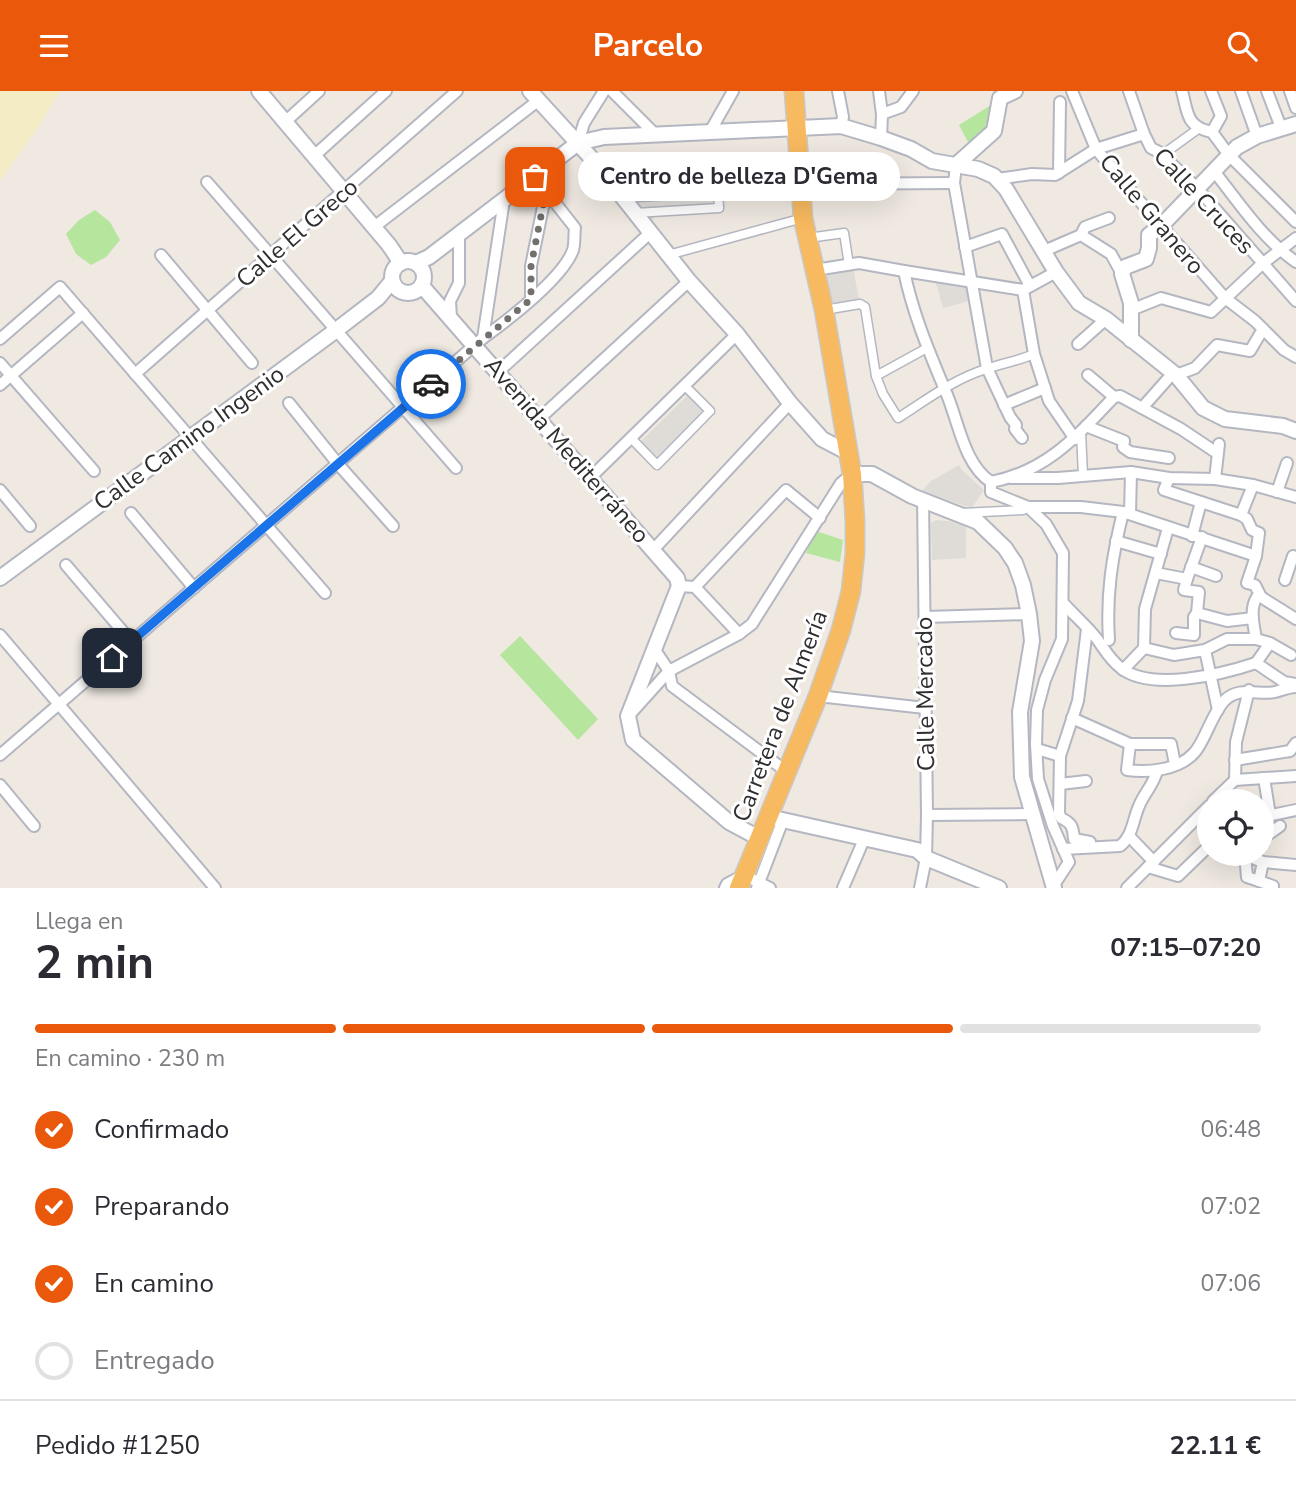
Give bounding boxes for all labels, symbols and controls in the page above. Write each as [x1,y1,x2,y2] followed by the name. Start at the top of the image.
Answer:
[593,24,703,67] text: Parcelo
[35,27,73,65] icon: menu
[1223,27,1261,65] icon: search
[1146,141,1262,261] street label: Calle Cruces
[505,147,565,207] pin
[1092,147,1212,281] street label: Calle Granero
[577,153,899,201] callout: Centro de belleza D'Gema
[516,158,554,196] icon: bag
[600,161,878,192] text: Centro de belleza D'Gema
[229,171,365,295] street label: Calle El Greco
[396,349,466,419] courier
[477,350,657,550] street label: Avenida Mediterráneo
[87,358,291,518] street label: Calle Camino Ingenio
[412,365,450,403] icon: car
[725,606,835,826] street label: Carretera de Almería
[908,617,942,771] street label: Calle Mercado
[82,628,142,688] pin
[93,639,131,677] icon: home
[1197,789,1274,866] map controls
[1197,789,1274,866] button: locate
[35,906,123,937] text: Llega en
[1110,930,1261,965] text: 07:15–07:20
[35,931,154,994] text: 2 min
[35,1043,225,1074] text: En camino · 230 m
[35,1111,73,1149] icon: check
[94,1112,229,1147] text: Confirmado
[1201,1114,1261,1145] text: 06:48
[35,1188,73,1226] icon: check
[94,1189,229,1224] text: Preparando
[1201,1191,1261,1222] text: 07:02
[35,1265,73,1303] icon: check
[94,1266,214,1301] text: En camino
[1201,1268,1261,1299] text: 07:06
[94,1343,215,1378] text: Entregado
[35,1428,200,1463] text: Pedido #1250
[1170,1428,1261,1463] text: 22.11 €

